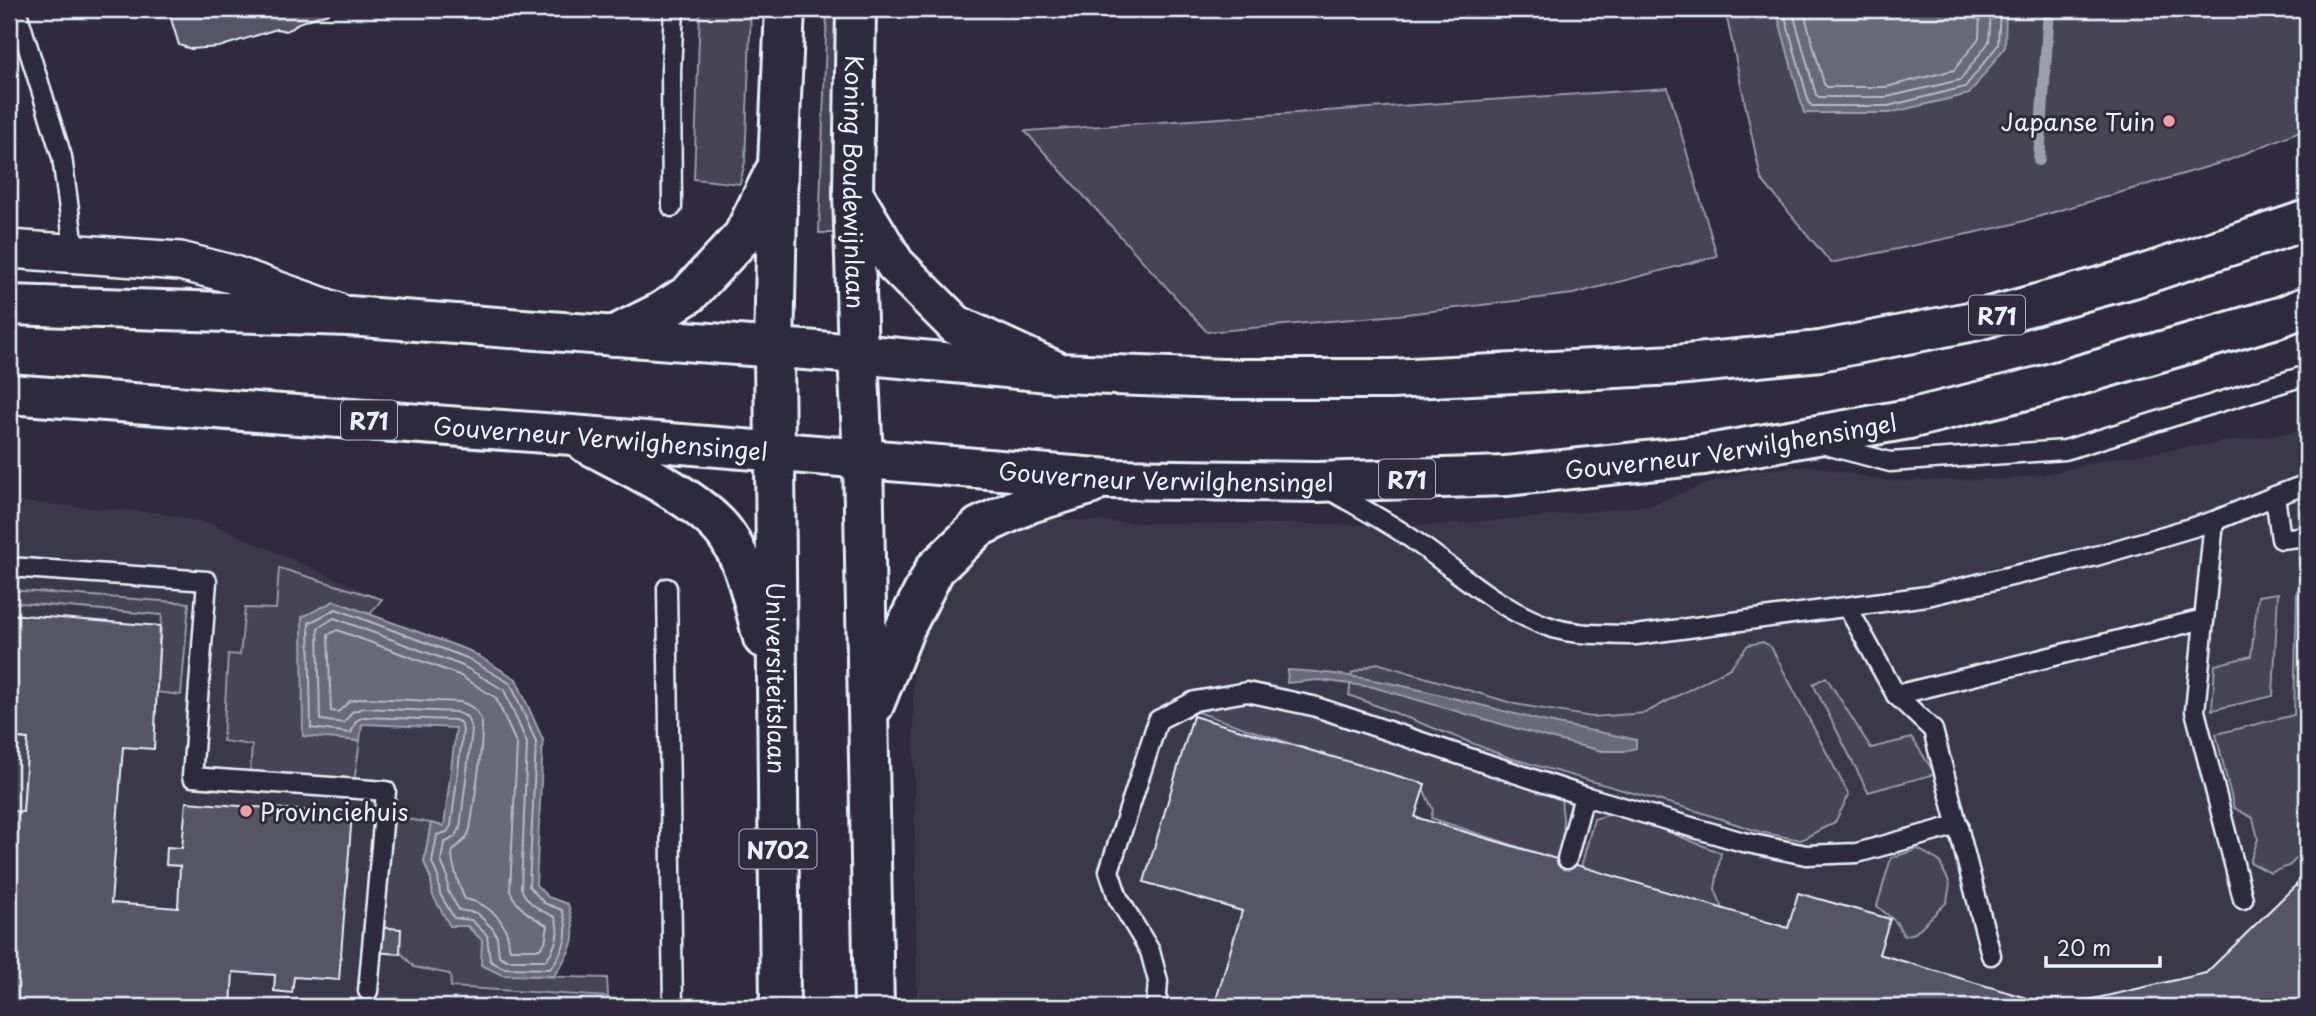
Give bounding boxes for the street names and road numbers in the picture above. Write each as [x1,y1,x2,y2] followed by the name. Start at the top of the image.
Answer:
[835,55,875,309] street label: Koning Boudewijnlaan
[1969,296,2025,334] road number: R71
[341,400,397,440] road number: R71
[1563,404,1899,488] street label: Gouverneur Verwilghensingel
[432,407,769,469] street label: Gouverneur Verwilghensingel
[997,452,1334,500] street label: Gouverneur Verwilghensingel
[1379,460,1435,499] road number: R71
[758,582,796,774] street label: Universiteitslaan
[740,830,816,869] road number: N702

